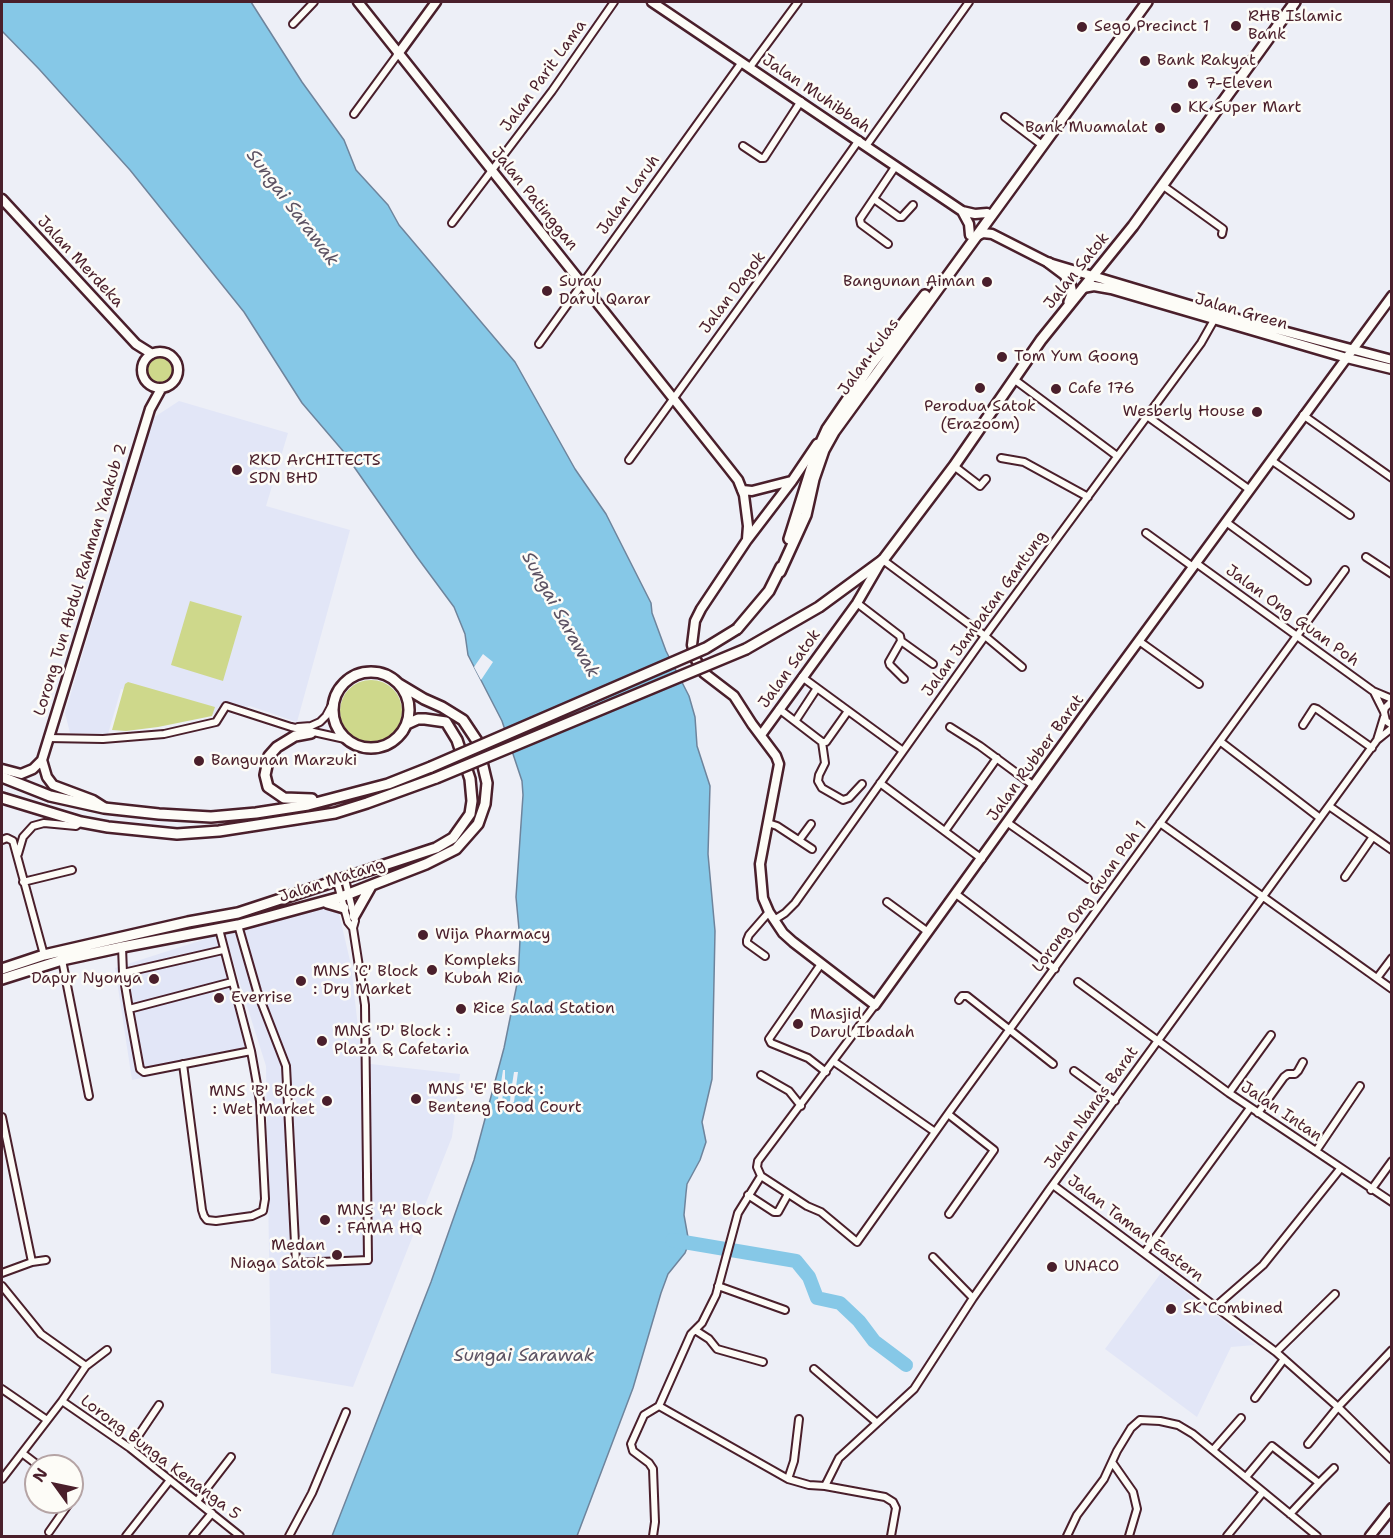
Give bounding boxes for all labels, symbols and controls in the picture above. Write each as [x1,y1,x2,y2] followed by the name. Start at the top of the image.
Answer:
[1248,7,1342,45] place label: RHB Islamic Bank
[497,16,591,136] street label: Jalan Parit Lama
[1094,17,1209,37] place label: Sego Precinct 1
[1229,19,1243,33] marker: RHB Islamic Bank
[1075,20,1089,34] marker: Sego Precinct 1
[758,51,874,137] street label: Jalan Muhibbah
[1157,51,1256,71] place label: Bank Rakyat
[1138,54,1152,68] marker: Bank Rakyat
[1205,74,1272,94] place label: 7-Eleven
[1186,77,1200,91] marker: 7-Eleven
[1188,98,1302,118] place label: KK Super Mart
[1169,101,1183,115] marker: KK Super Mart
[1025,118,1148,138] place label: Bank Muamalat
[1153,121,1167,135] marker: Bank Muamalat
[486,143,582,255] street label: Jalan Patinggan
[241,145,343,271] water label: Sungai Sarawak
[594,151,664,239] street label: Jalan Laruh
[33,212,127,312] street label: Jalan Merdeka
[1040,229,1114,313] street label: Jalan Satok
[696,248,770,338] street label: Jalan Dagok
[559,272,651,310] place label: Surau Darul Qarar
[843,272,975,292] place label: Bangunan Aiman
[980,275,994,289] marker: Bangunan Aiman
[540,284,554,298] marker: Surau Darul Qarar
[1192,290,1290,334] street label: Jalan Green
[835,315,903,399] street label: Jalan Kulas
[1014,347,1139,367] place label: Tom Yum Goong
[995,350,1009,364] marker: Tom Yum Goong
[1068,379,1135,399] place label: Cafe 176
[973,381,987,395] marker: Perodua Satok (Erazoom)
[1049,382,1063,396] marker: Cafe 176
[924,397,1036,435] place label: Perodua Satok (Erazoom)
[1122,402,1245,422] place label: Wesberly House
[1250,405,1264,419] marker: Wesberly House
[30,442,132,718] street label: Lorong Tun Abdul Rahman Yaakub 2
[249,451,381,489] place label: RKD ArCHITECTS SDN BHD
[230,463,244,477] marker: RKD ArCHITECTS SDN BHD
[918,527,1052,701] street label: Jalan Jambatan Gantung
[517,548,603,682] water label: Sungai Sarawak
[1221,561,1363,671] street label: Jalan Ong Guan Poh
[755,626,825,712] street label: Jalan Satok
[984,691,1088,825] street label: Jalan Rubber Barat
[211,751,357,771] place label: Bangunan Marzuki
[192,754,206,768] marker: Bangunan Marzuki
[1029,818,1151,976] street label: Lorong Ong Guan Poh 1
[277,855,387,907] street label: Jalan Matang
[435,925,550,945] place label: Wija Pharmacy
[416,928,430,942] marker: Wija Pharmacy
[444,951,523,989] place label: Kompleks Kubah Ria
[313,962,418,1000] place label: MNS 'C' Block : Dry Market
[425,963,439,977] marker: Kompleks Kubah Ria
[31,969,142,989] place label: Dapur Nyonya
[147,972,161,986] marker: Dapur Nyonya
[294,974,308,988] marker: MNS 'C' Block : Dry Market
[231,988,292,1008] place label: Everrise
[212,991,226,1005] marker: Everrise
[473,999,615,1019] place label: Rice Salad Station
[454,1002,468,1016] marker: Rice Salad Station
[810,1005,915,1043] place label: Masjid Darul Ibadah
[791,1017,805,1031] marker: Masjid Darul Ibadah
[334,1022,469,1060] place label: MNS 'D' Block : Plaza & Cafetaria
[315,1034,329,1048] marker: MNS 'D' Block : Plaza & Cafetaria
[1041,1043,1143,1173] street label: Jalan Nanas Barat
[1237,1078,1325,1146] street label: Jalan Intan
[428,1080,582,1118] place label: MNS 'E' Block : Benteng Food Court
[209,1082,315,1120] place label: MNS 'B' Block : Wet Market
[409,1092,423,1106] marker: MNS 'E' Block : Benteng Food Court
[320,1094,334,1108] marker: MNS 'B' Block : Wet Market
[1063,1172,1207,1286] street label: Jalan Taman Eastern
[337,1201,443,1239] place label: MNS 'A' Block : FAMA HQ
[318,1213,332,1227] marker: MNS 'A' Block : FAMA HQ
[230,1236,325,1274] place label: Medan Niaga Satok
[330,1248,344,1262] marker: Medan Niaga Satok
[1064,1257,1119,1277] place label: UNACO
[1045,1260,1059,1274] marker: UNACO
[1183,1299,1283,1319] place label: SK Combined
[1164,1302,1178,1316] marker: SK Combined
[454,1345,594,1367] water label: Sungai Sarawak
[76,1391,244,1525] street label: Lorong Bunga Kenanga 5
[24,1454,84,1514] north arrow
[28,1464,52,1486] text: N

